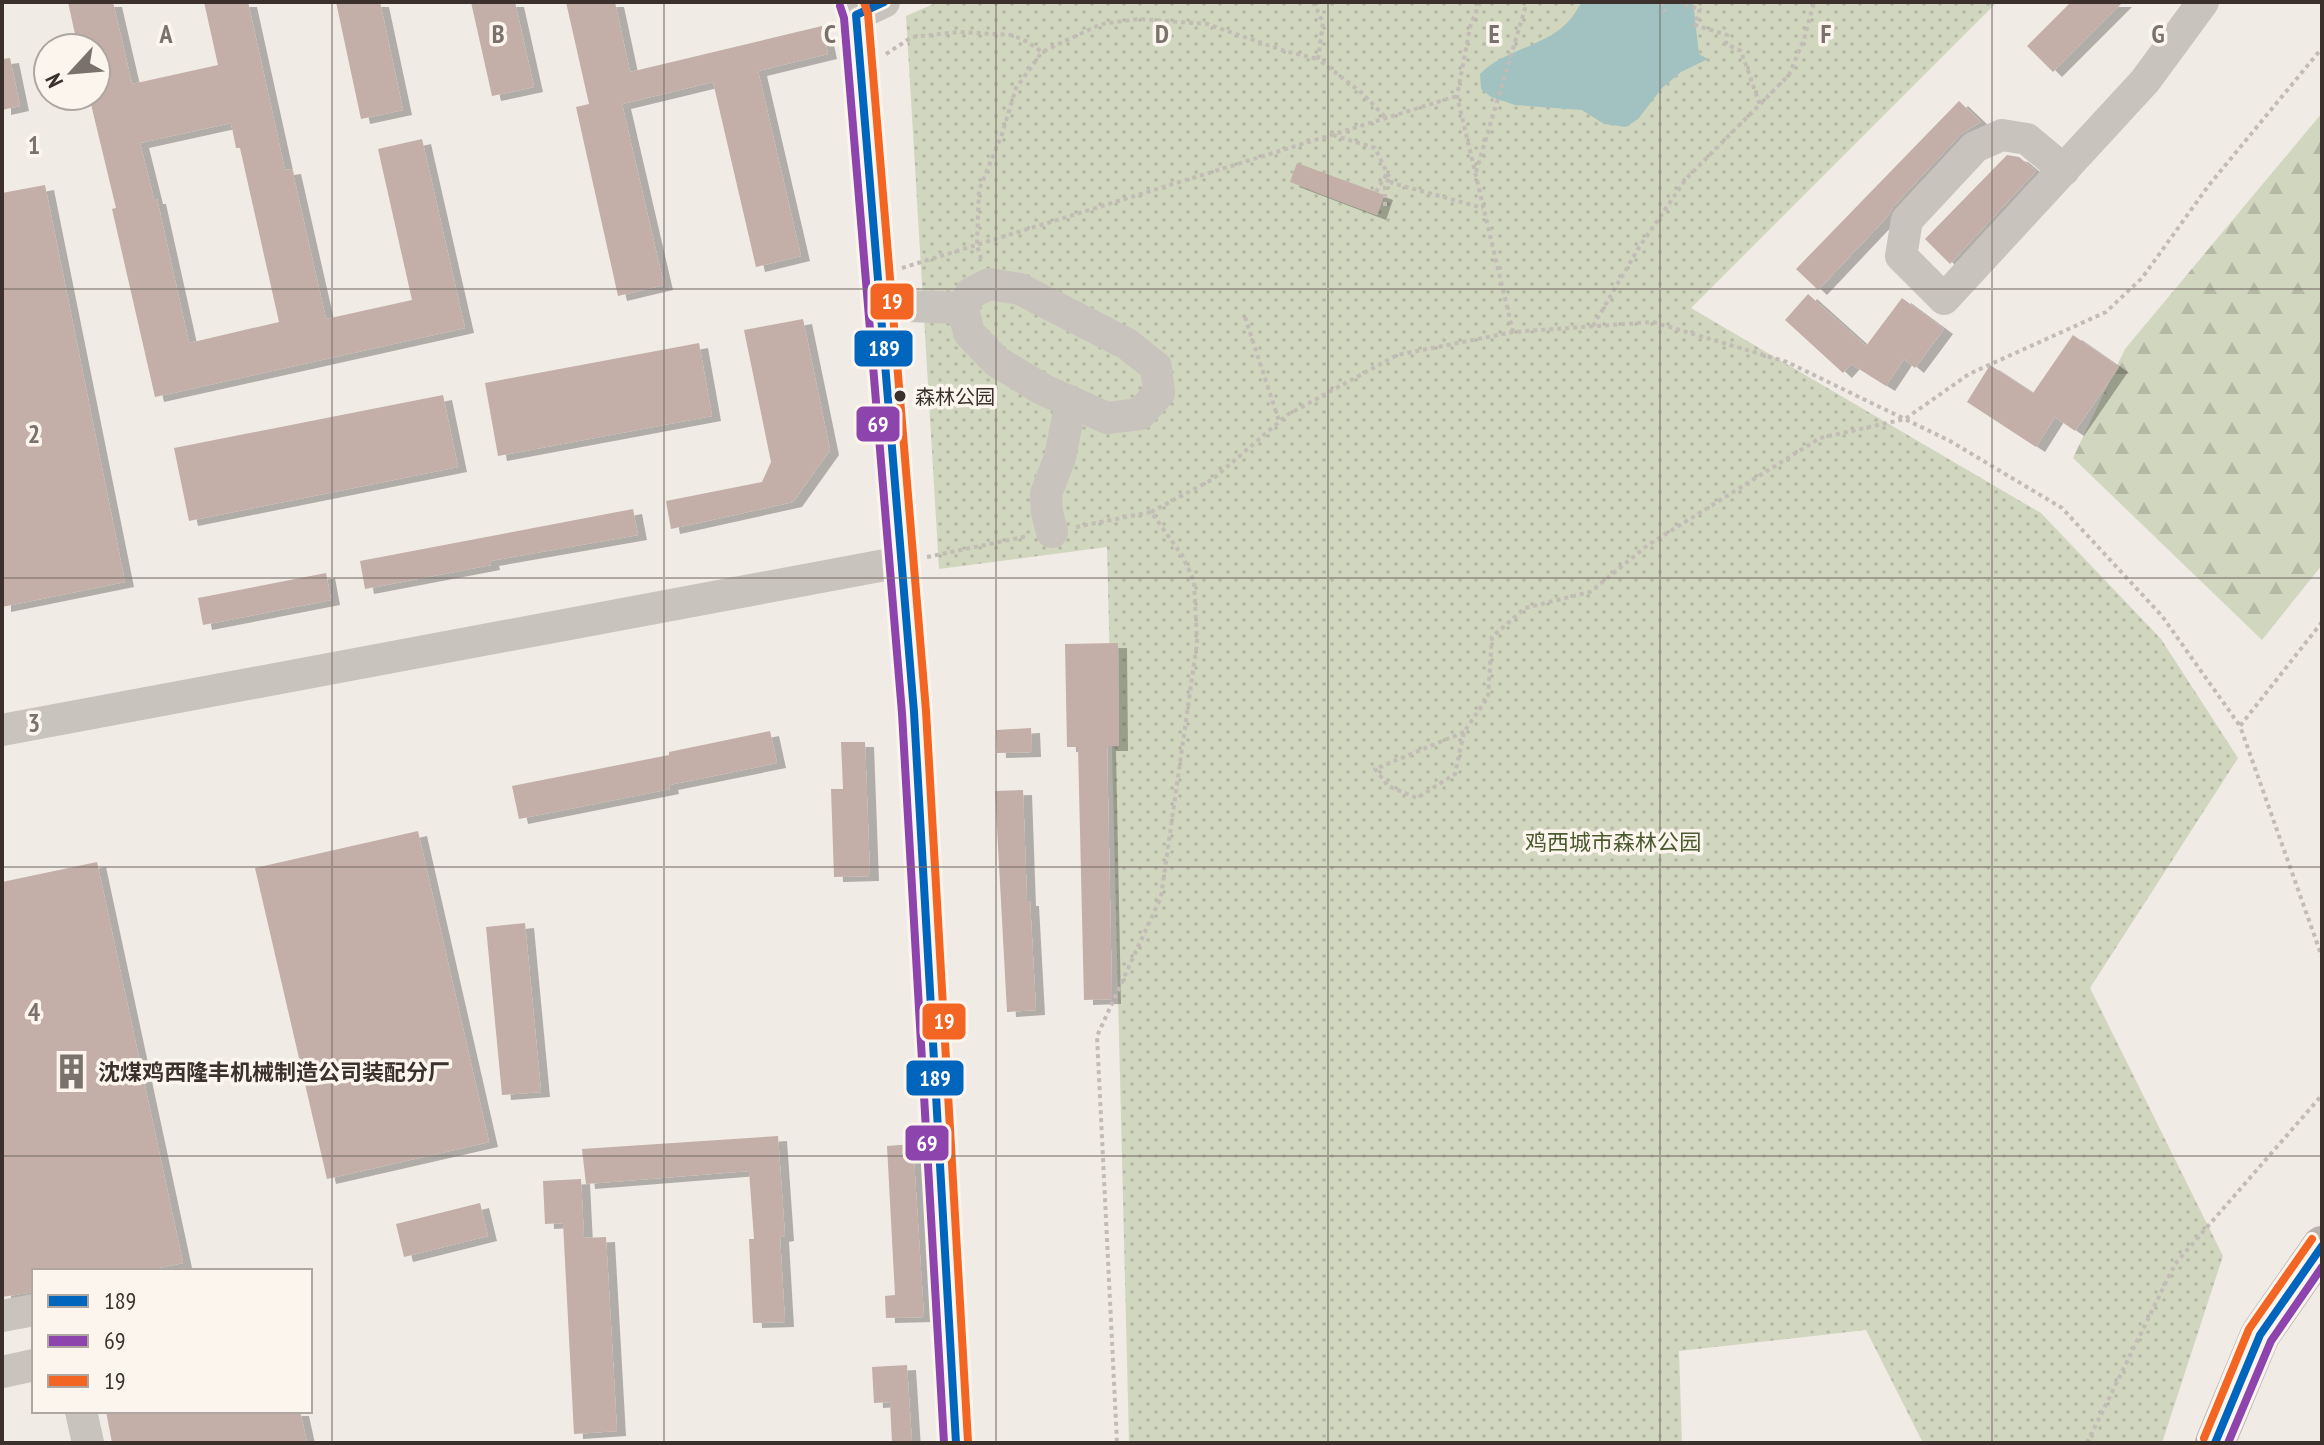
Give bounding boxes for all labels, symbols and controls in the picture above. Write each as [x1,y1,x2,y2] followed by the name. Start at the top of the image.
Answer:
[158,17,173,50] text: A
[492,17,505,50] text: B
[824,17,836,50] text: C
[1155,17,1169,50] text: D
[1488,17,1500,50] text: E
[1821,17,1832,50] text: F
[2151,17,2165,50] text: G
[32,32,112,112] north arrow
[39,69,69,92] text: N
[28,128,40,161] text: 1
[869,282,915,321] line badge: 19
[881,287,903,315] text: 19
[853,329,914,368] line badge: 189
[868,334,900,362] text: 189
[915,384,995,410] place label: 森林公园
[892,388,908,404] marker: 森林公园
[855,405,901,443] line badge: 69
[867,410,889,438] text: 69
[28,417,40,450] text: 2
[28,706,40,739] text: 3
[1525,828,1701,856] park label: 鸡西城市森林公园
[28,995,41,1028] text: 4
[921,1002,967,1041] line badge: 19
[933,1007,955,1035] text: 19
[53,1053,91,1091] building icon: 沈煤鸡西隆丰机械制造公司装配分厂
[98,1058,450,1086] place label: 沈煤鸡西隆丰机械制造公司装配分厂
[905,1059,965,1097] line badge: 189
[919,1064,951,1092] text: 189
[904,1124,950,1162] line badge: 69
[916,1129,938,1157] text: 69
[32,1269,312,1413] legend
[104,1285,136,1316] text: 189
[104,1325,126,1356] text: 69
[104,1365,126,1396] text: 19

